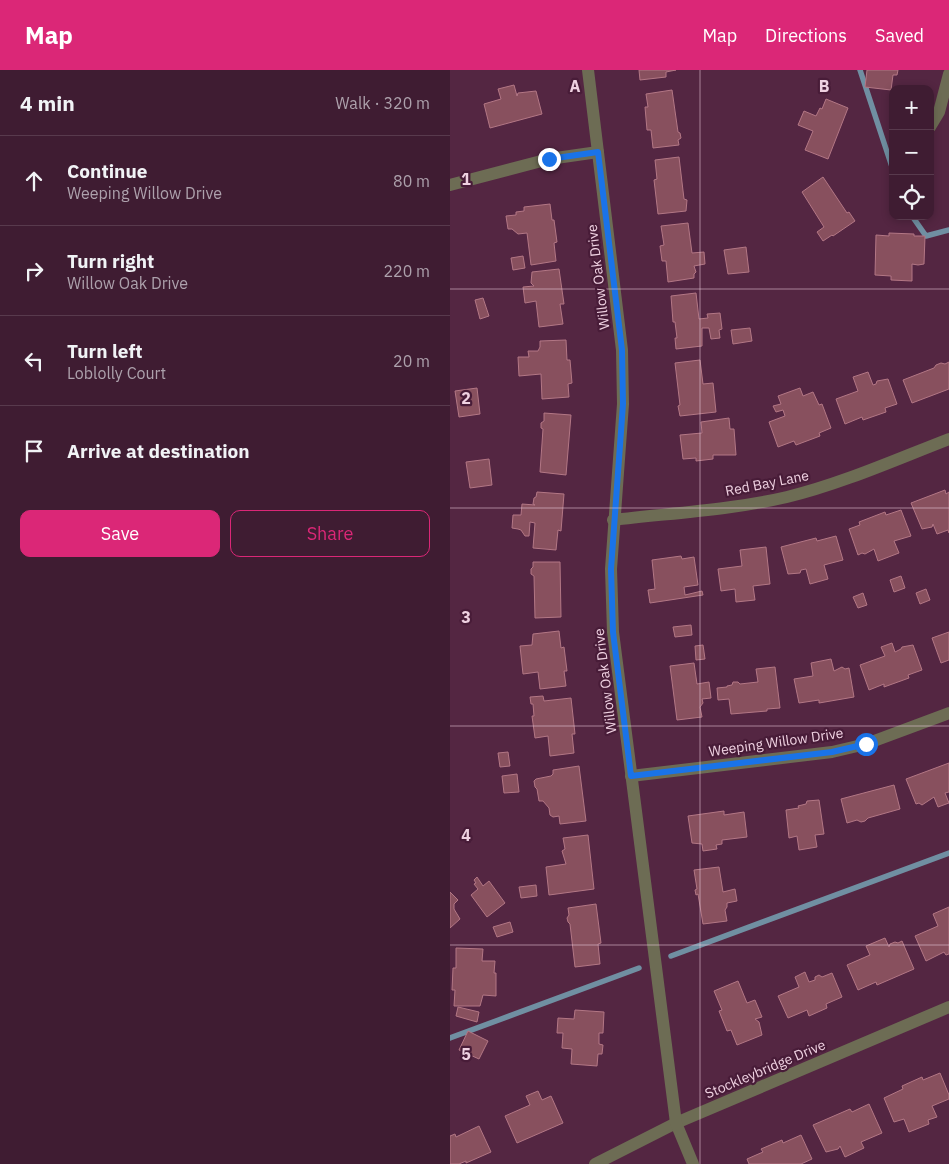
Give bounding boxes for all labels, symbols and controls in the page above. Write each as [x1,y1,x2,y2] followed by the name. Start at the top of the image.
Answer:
[25,19,73,51] text: Map
[702,24,737,47] text: Map
[765,24,847,47] text: Directions
[875,24,924,47] text: Saved
[570,76,581,96] text: A
[819,76,830,96] text: B
[889,85,934,220] map controls
[889,85,934,130] button: +
[20,89,75,117] text: 4 min
[335,93,430,113] text: Walk · 320 m
[889,130,934,175] button: −
[538,148,561,171] route end
[67,159,147,183] text: Continue
[20,167,48,195] icon: ahead
[461,169,471,189] text: 1
[393,171,430,191] text: 80 m
[889,175,934,220] button: locate
[67,183,222,203] text: Weeping Willow Drive
[583,223,613,331] street label: Willow Oak Drive
[67,249,154,273] text: Turn right
[20,257,48,285] icon: right
[383,261,430,281] text: 220 m
[67,273,188,293] text: Willow Oak Drive
[67,339,143,363] text: Turn left
[20,347,48,375] icon: left
[393,351,430,371] text: 20 m
[67,363,166,383] text: Loblolly Court
[461,388,471,408] text: 2
[20,437,48,465] icon: arrive
[67,439,250,463] text: Arrive at destination
[724,466,811,500] street label: Red Bay Lane
[20,510,220,557] button: Save
[230,510,430,557] button: Share
[461,607,471,627] text: 3
[590,627,620,735] street label: Willow Oak Drive
[708,724,845,760] street label: Weeping Willow Drive
[855,733,878,756] route start
[461,825,471,845] text: 4
[702,1035,828,1103] street label: Stockleybridge Drive
[461,1044,471,1064] text: 5

